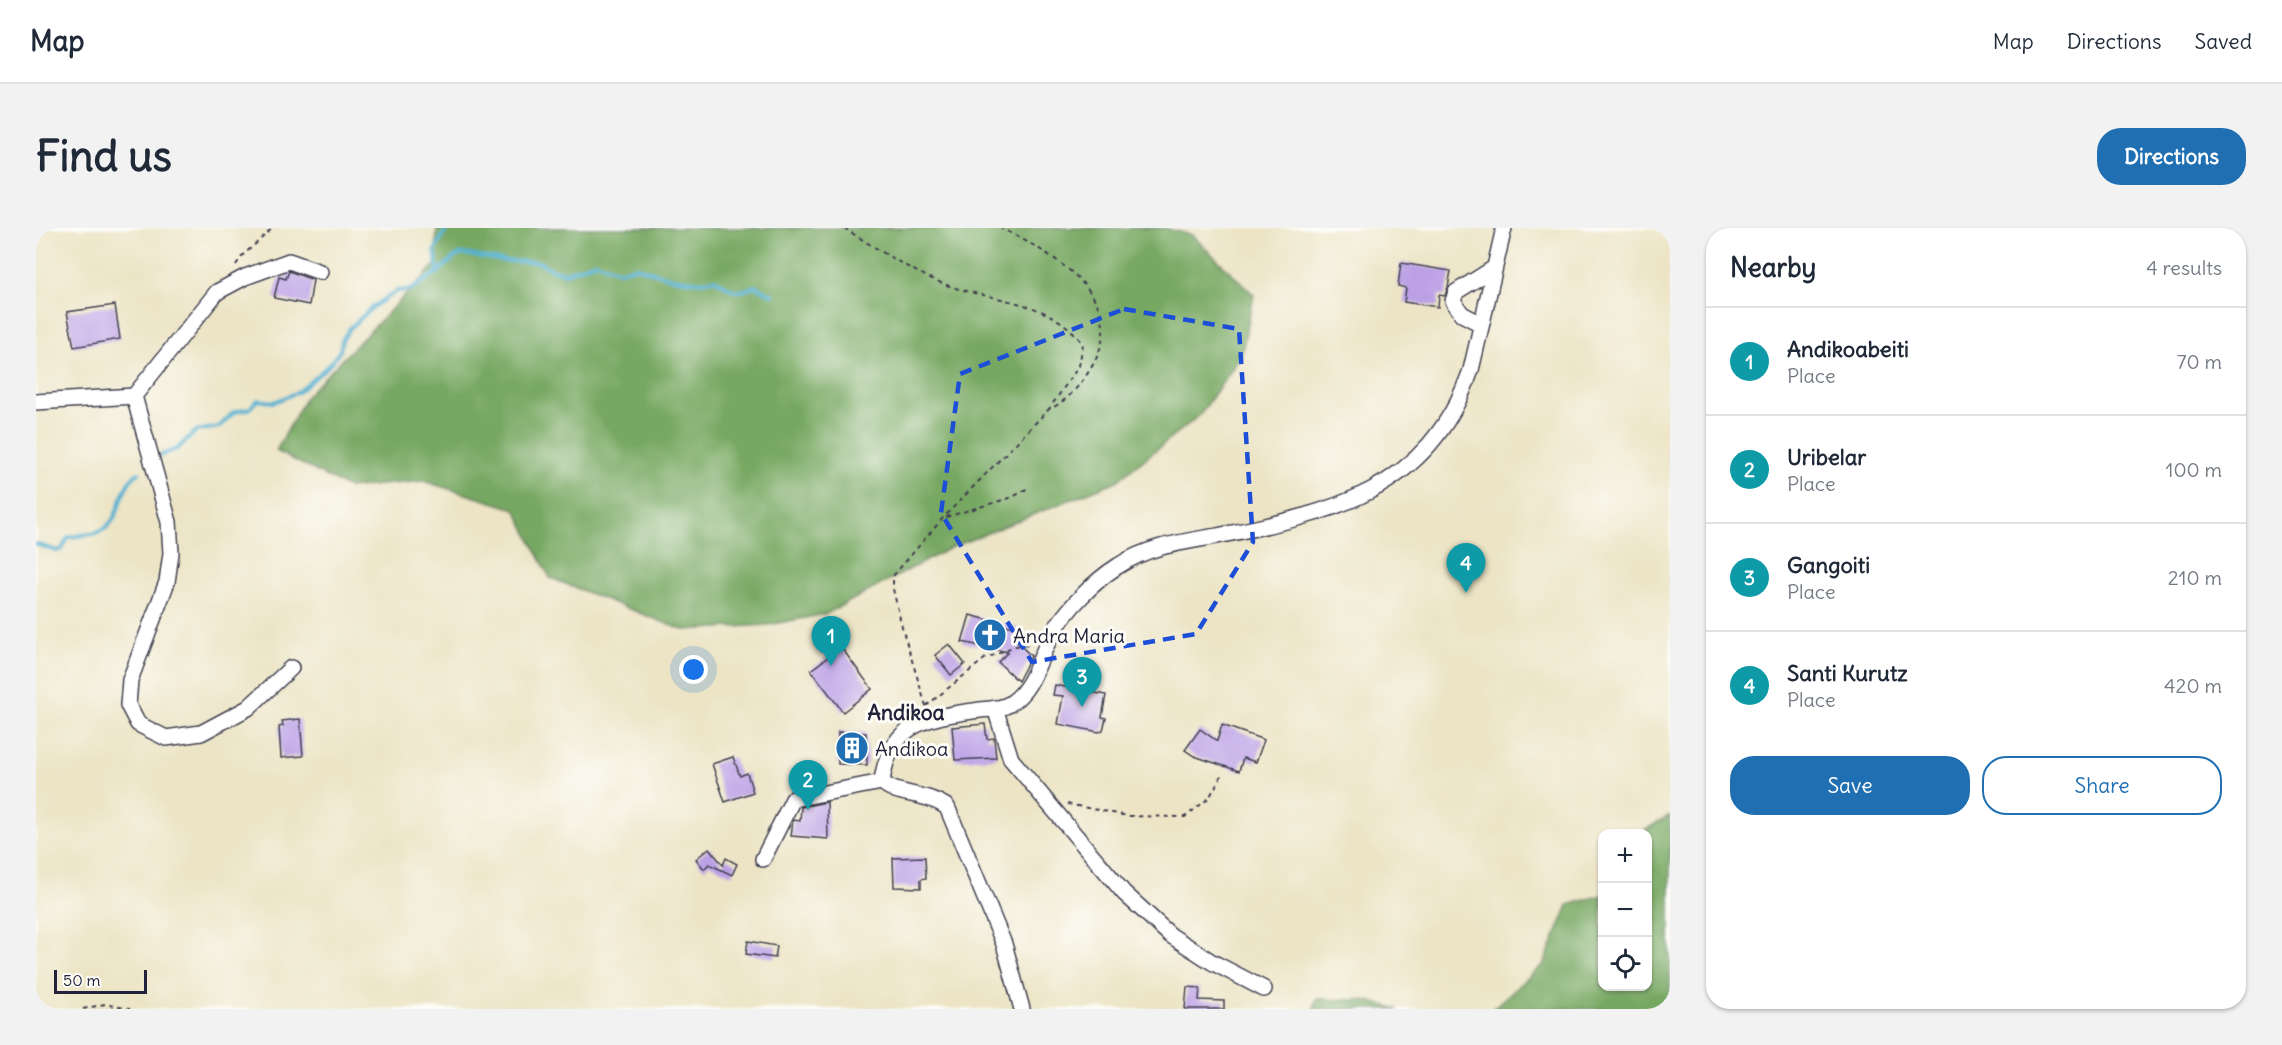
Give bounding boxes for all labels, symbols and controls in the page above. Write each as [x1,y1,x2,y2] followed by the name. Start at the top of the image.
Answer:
[30,23,84,59] text: Map
[1993,28,2034,55] text: Map
[2067,28,2161,55] text: Directions
[2194,28,2252,55] text: Saved
[2097,128,2246,185] button: Directions
[36,130,172,182] text: Find us
[1730,251,1816,284] text: Nearby
[2146,255,2222,280] text: 4 results
[1787,335,1909,363] text: Andikoabeiti
[1746,349,1753,374] text: 1
[2177,349,2222,374] text: 70 m
[1787,363,1835,388] text: Place
[1787,443,1866,471] text: Uribelar
[1744,457,1755,482] text: 2
[2165,457,2222,482] text: 100 m
[1787,471,1835,496] text: Place
[1446,544,1486,593] pin: 4
[1787,551,1870,579] text: Gangoiti
[1744,565,1755,590] text: 3
[2168,565,2222,590] text: 210 m
[1787,579,1835,604] text: Place
[812,616,850,666] pin: 1
[972,617,1008,653] church icon: Andra Maria
[1013,623,1125,648] place label: Andra Maria
[679,655,708,684] your location
[1062,658,1102,707] pin: 3
[1787,659,1908,687] text: Santi Kurutz
[1744,673,1755,698] text: 4
[2164,673,2222,698] text: 420 m
[1787,687,1835,712] text: Place
[867,699,945,726] district label: Andikoa
[834,730,870,766] building icon: Andikoa
[875,736,948,761] place label: Andikoa
[1730,756,1970,815] button: Save
[1982,756,2222,815] button: Share
[788,760,828,810] pin: 2
[1598,829,1652,991] map controls
[1598,829,1652,883] button: +
[1598,883,1652,937] button: −
[1598,937,1652,991] button: locate
[54,967,147,994] scale bar
[63,970,101,990] text: 50 m

